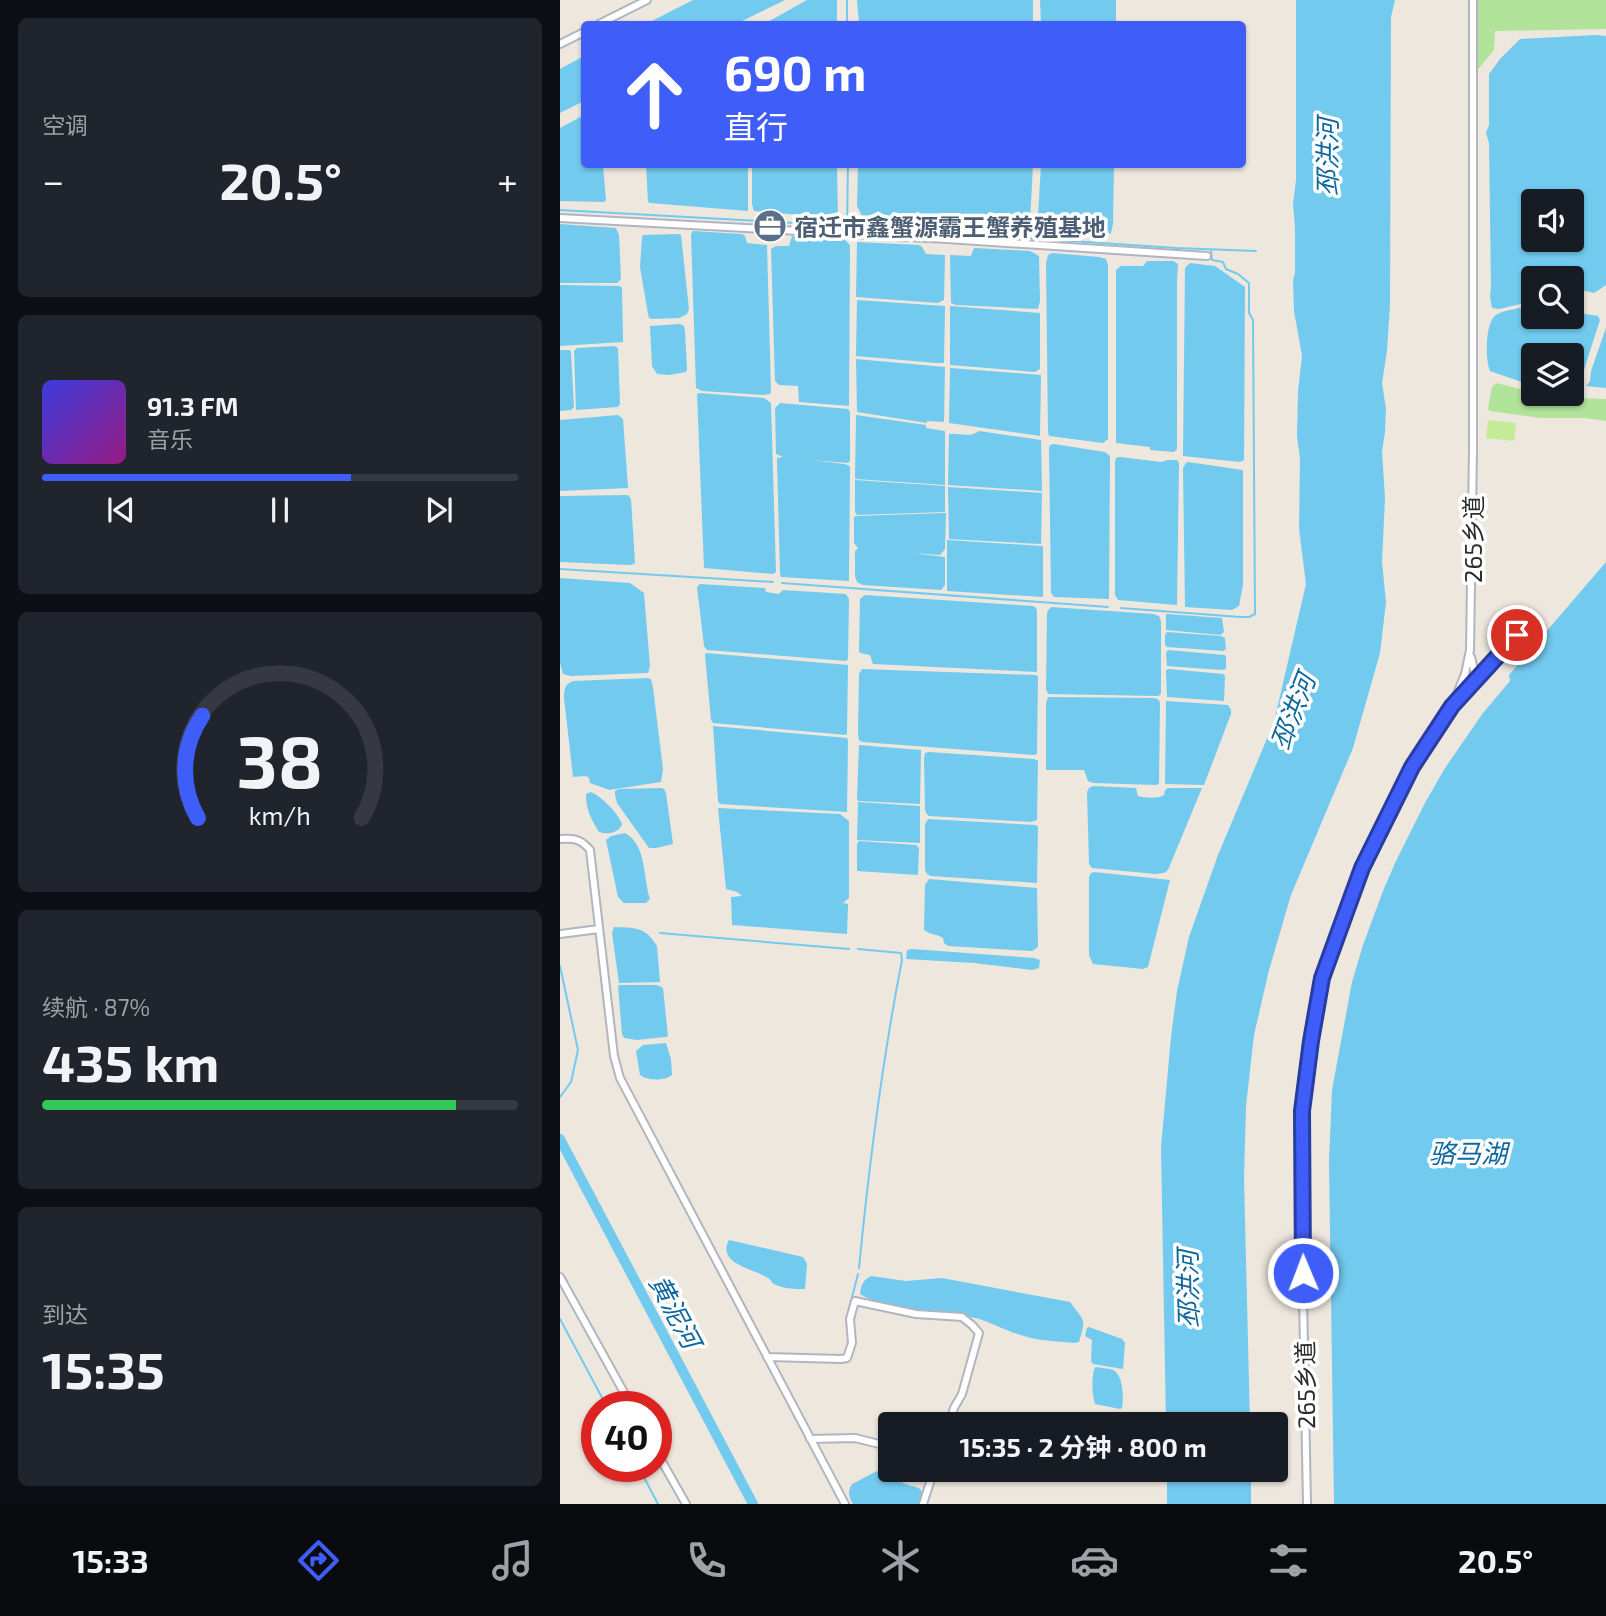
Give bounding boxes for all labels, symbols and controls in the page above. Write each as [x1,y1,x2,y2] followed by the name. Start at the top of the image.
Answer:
[724,42,867,101] text: 690 m
[609,49,700,140] icon: ahead
[724,107,788,145] text: 直行
[42,111,88,139] text: 空调
[1311,113,1342,196] water label: 邳洪河
[219,148,342,210] text: 20.5°
[42,157,64,203] text: −
[497,157,518,203] text: +
[1521,189,1584,406] map controls
[1521,189,1584,252] button: sound
[751,207,789,245] office icon: 宿迁市鑫蟹源霸王蟹养殖基地
[794,212,1106,241] place label: 宿迁市鑫蟹源霸王蟹养殖基地
[1521,266,1584,329] button: search
[1521,343,1584,406] button: layers
[147,390,239,421] text: 91.3 FM
[147,425,193,453] text: 音乐
[102,491,140,529] icon: previous
[261,491,299,529] icon: pause
[420,491,458,529] icon: next
[1458,495,1487,583] street label: 265乡道
[1487,605,1547,665] pin
[1498,616,1536,654] icon: arrive
[1264,664,1322,753] water label: 邳洪河
[237,715,323,803] text: 38
[249,800,311,830] text: km/h
[42,993,150,1021] text: 续航 · 87%
[42,1030,219,1092] text: 435 km
[1429,1137,1511,1168] water label: 骆马湖
[1266,1236,1340,1310] position arrow
[1171,1245,1203,1328] water label: 邳洪河
[644,1269,710,1357] water label: 黄泥河
[42,1300,88,1328] text: 到达
[42,1337,165,1399] text: 15:35
[1290,1341,1320,1429] street label: 265乡道
[581,1391,672,1482] speed limit sign: 40
[959,1431,1207,1462] text: 15:35 · 2 分钟 · 800 m
[294,1536,343,1585] icon: directions
[488,1536,537,1585] icon: music
[682,1536,731,1585] icon: phone
[876,1536,925,1585] icon: climate
[1070,1536,1119,1585] icon: car
[1264,1536,1313,1585] icon: filters
[73,1541,149,1579] text: 15:33
[1458,1541,1533,1579] text: 20.5°

